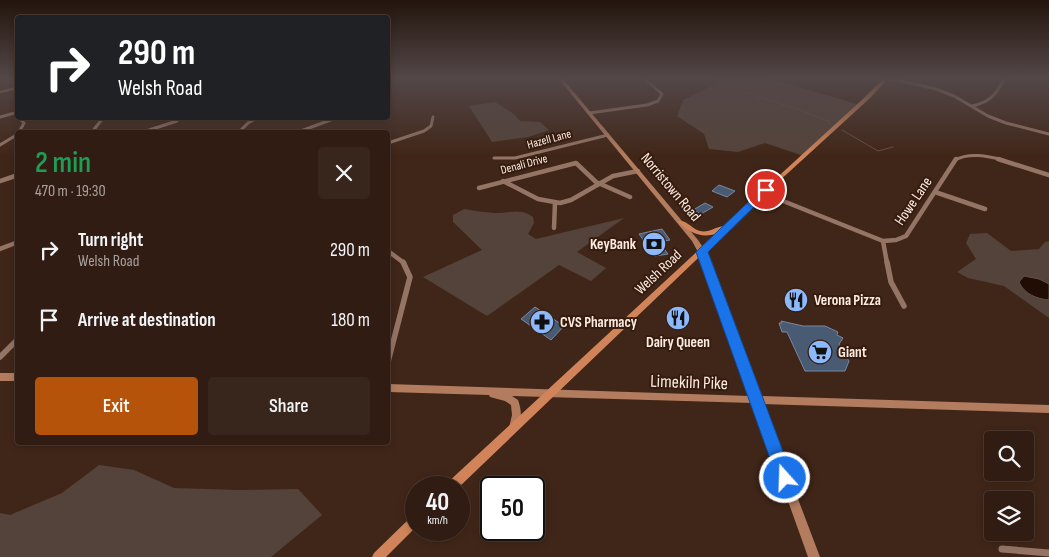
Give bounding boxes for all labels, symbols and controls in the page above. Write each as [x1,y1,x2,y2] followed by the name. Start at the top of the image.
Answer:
[118,32,195,75] text: 290 m
[35,35,100,100] icon: right
[118,75,202,102] text: Welsh Road
[525,126,573,153] street label: Hazell Lane
[35,145,91,181] text: 2 min
[318,147,370,199] button: close
[637,149,705,225] street label: Norristown Road
[499,151,549,178] street label: Denali Drive
[745,169,787,211] pin
[890,173,936,229] street label: Howe Lane
[752,176,780,204] icon: arrive
[35,182,106,201] text: 470 m · 19:30
[78,229,143,252] text: Turn right
[641,231,667,257] bank icon: KeyBank
[590,235,637,254] place label: KeyBank
[35,236,63,264] icon: right
[330,239,370,262] text: 290 m
[631,246,686,299] street label: Welsh Road
[78,252,139,271] text: Welsh Road
[783,287,809,313] restaurant icon: Verona Pizza
[814,291,881,310] place label: Verona Pizza
[665,305,691,331] restaurant icon: Dairy Queen
[35,306,63,334] icon: arrive
[78,309,216,332] text: Arrive at destination
[331,309,370,332] text: 180 m
[529,309,555,335] pharmacy icon: CVS Pharmacy
[560,313,638,332] place label: CVS Pharmacy
[646,333,710,352] place label: Dairy Queen
[807,339,833,365] supermarket icon: Giant
[838,343,867,362] place label: Giant
[650,371,728,394] street label: Limekiln Pike
[35,377,198,435] button: Exit
[208,377,370,435] button: Share
[984,431,1034,541] map controls
[984,431,1034,481] button: search
[758,451,810,503] position arrow
[480,476,545,541] speed limit sign: 50
[426,487,449,518] text: 40
[984,491,1034,541] button: layers
[427,513,448,528] text: km/h

